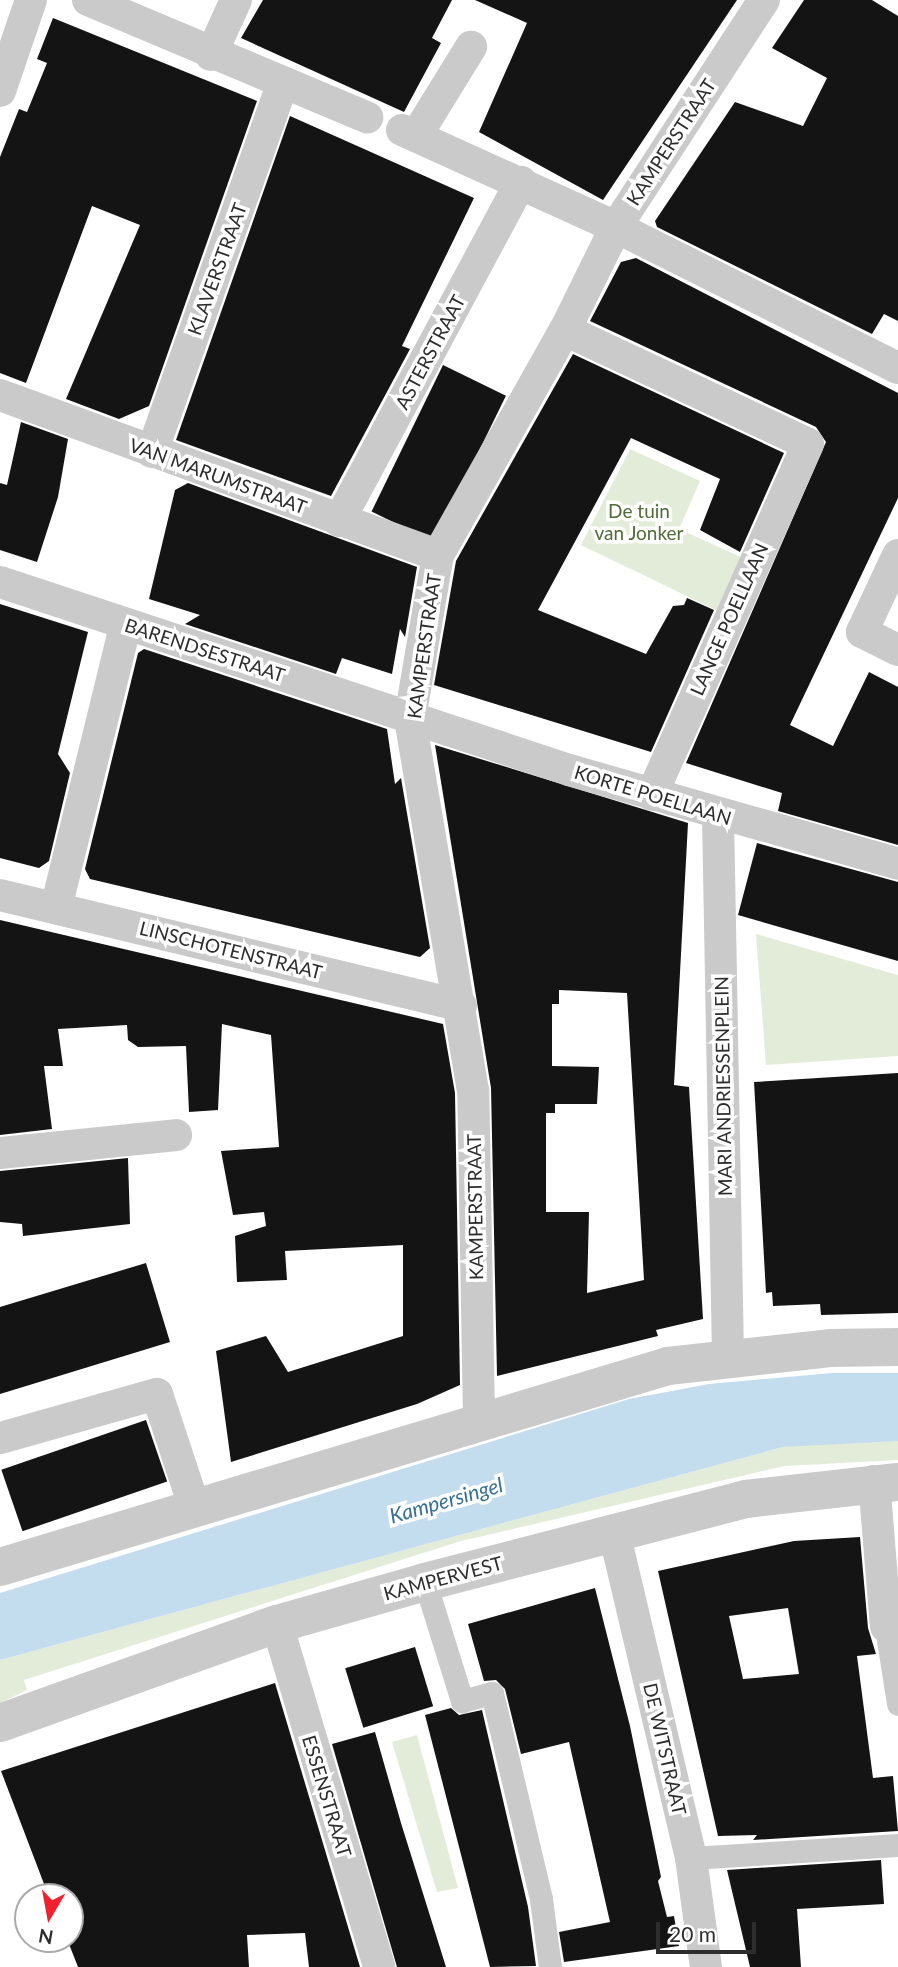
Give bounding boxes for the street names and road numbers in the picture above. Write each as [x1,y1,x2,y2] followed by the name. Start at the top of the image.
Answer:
[622,74,720,210] street label: KAMPERSTRAAT
[183,200,251,338] street label: KLAVERSTRAAT
[390,291,470,413] street label: ASTERSTRAAT
[126,433,310,519] street label: VAN MARUMSTRAAT
[685,539,773,699] street label: LANGE POELLAAN
[403,572,445,720] street label: KAMPERSTRAAT
[122,613,288,687] street label: BARENDSESTRAAT
[572,760,734,830] street label: KORTE POELLAAN
[137,916,325,984] street label: LINSCHOTENSTRAAT
[710,975,736,1197] street label: MARI ANDRIESSENPLEIN
[462,1134,488,1280] street label: KAMPERSTRAAT
[381,1551,505,1605] street label: KAMPERVEST
[639,1680,691,1818] street label: DE WITSTRAAT
[298,1732,356,1860] street label: ESSENSTRAAT

